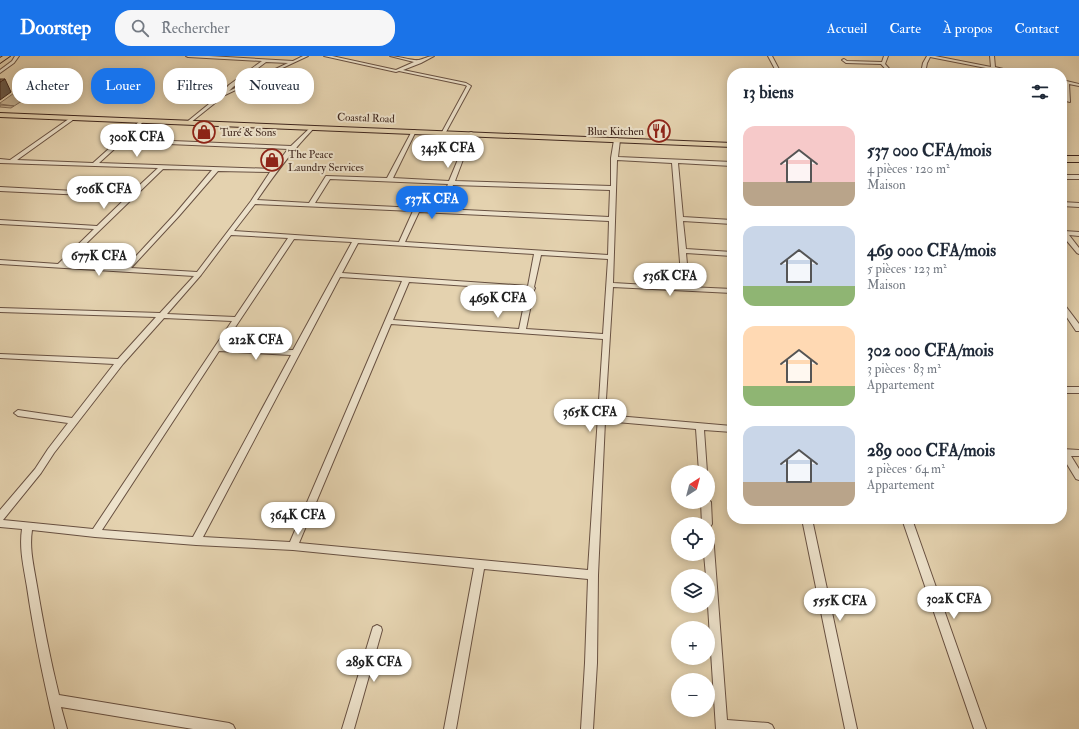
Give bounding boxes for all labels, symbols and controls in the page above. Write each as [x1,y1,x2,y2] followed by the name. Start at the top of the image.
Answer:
[115,10,395,46] search box
[20,16,91,40] text: Doorstep
[129,17,151,39] icon: search
[161,19,229,38] text: Rechercher
[827,20,867,37] text: Accueil
[889,20,921,37] text: Carte
[943,20,992,37] text: À propos
[1014,20,1059,37] text: Contact
[12,68,83,104] chip: Acheter
[91,68,155,104] chip: Louer
[163,68,227,104] chip: Filtres
[235,68,314,104] chip: Nouveau
[1029,81,1051,103] icon: filters
[743,82,794,103] text: 13 biens
[337,110,396,126] street label: Coastal Road
[646,118,672,144] restaurant icon: Blue Kitchen
[191,119,217,145] shop icon: Turé & Sons
[96,124,178,158] pin: 300K CFA
[587,125,644,138] place label: Blue Kitchen
[220,126,276,139] place label: Turé & Sons
[109,129,165,145] text: 300K CFA
[407,135,489,169] pin: 343K CFA
[421,140,475,156] text: 343K CFA
[867,140,992,161] text: 537 000 CFA/mois
[775,142,823,190] icon: home
[259,147,285,173] shop icon: The Peace Laundry Services
[288,148,364,175] place label: The Peace Laundry Services
[867,161,950,177] text: 4 pièces · 120 m²
[63,176,145,210] pin: 506K CFA
[867,177,906,193] text: Maison
[76,181,132,197] text: 506K CFA
[391,186,473,220] pin: 537K CFA
[405,191,459,207] text: 537K CFA
[867,240,996,261] text: 469 000 CFA/mois
[775,242,823,290] icon: home
[58,243,140,277] pin: 677K CFA
[71,248,127,264] text: 677K CFA
[867,261,947,277] text: 5 pièces · 123 m²
[629,263,711,297] pin: 536K CFA
[643,268,697,284] text: 536K CFA
[867,277,906,293] text: Maison
[457,285,539,319] pin: 469K CFA
[469,290,527,306] text: 469K CFA
[215,327,297,361] pin: 212K CFA
[228,332,284,348] text: 212K CFA
[867,340,994,361] text: 302 000 CFA/mois
[775,342,823,390] icon: home
[867,361,941,377] text: 3 pièces · 83 m²
[867,377,935,393] text: Appartement
[549,399,631,433] pin: 365K CFA
[563,404,617,420] text: 365K CFA
[867,440,995,461] text: 289 000 CFA/mois
[775,442,823,490] icon: home
[867,461,945,477] text: 2 pièces · 64 m²
[671,465,715,509] north arrow
[671,465,715,717] map controls
[867,477,935,493] text: Appartement
[257,502,339,536] pin: 364K CFA
[270,507,326,523] text: 364K CFA
[671,517,715,561] button: locate
[671,569,715,613] button: layers
[913,586,995,620] pin: 302K CFA
[799,588,881,622] pin: 555K CFA
[926,591,982,607] text: 302K CFA
[813,593,867,609] text: 555K CFA
[671,621,715,665] button: +
[333,649,415,683] pin: 289K CFA
[346,654,402,670] text: 289K CFA
[671,673,715,717] button: −

